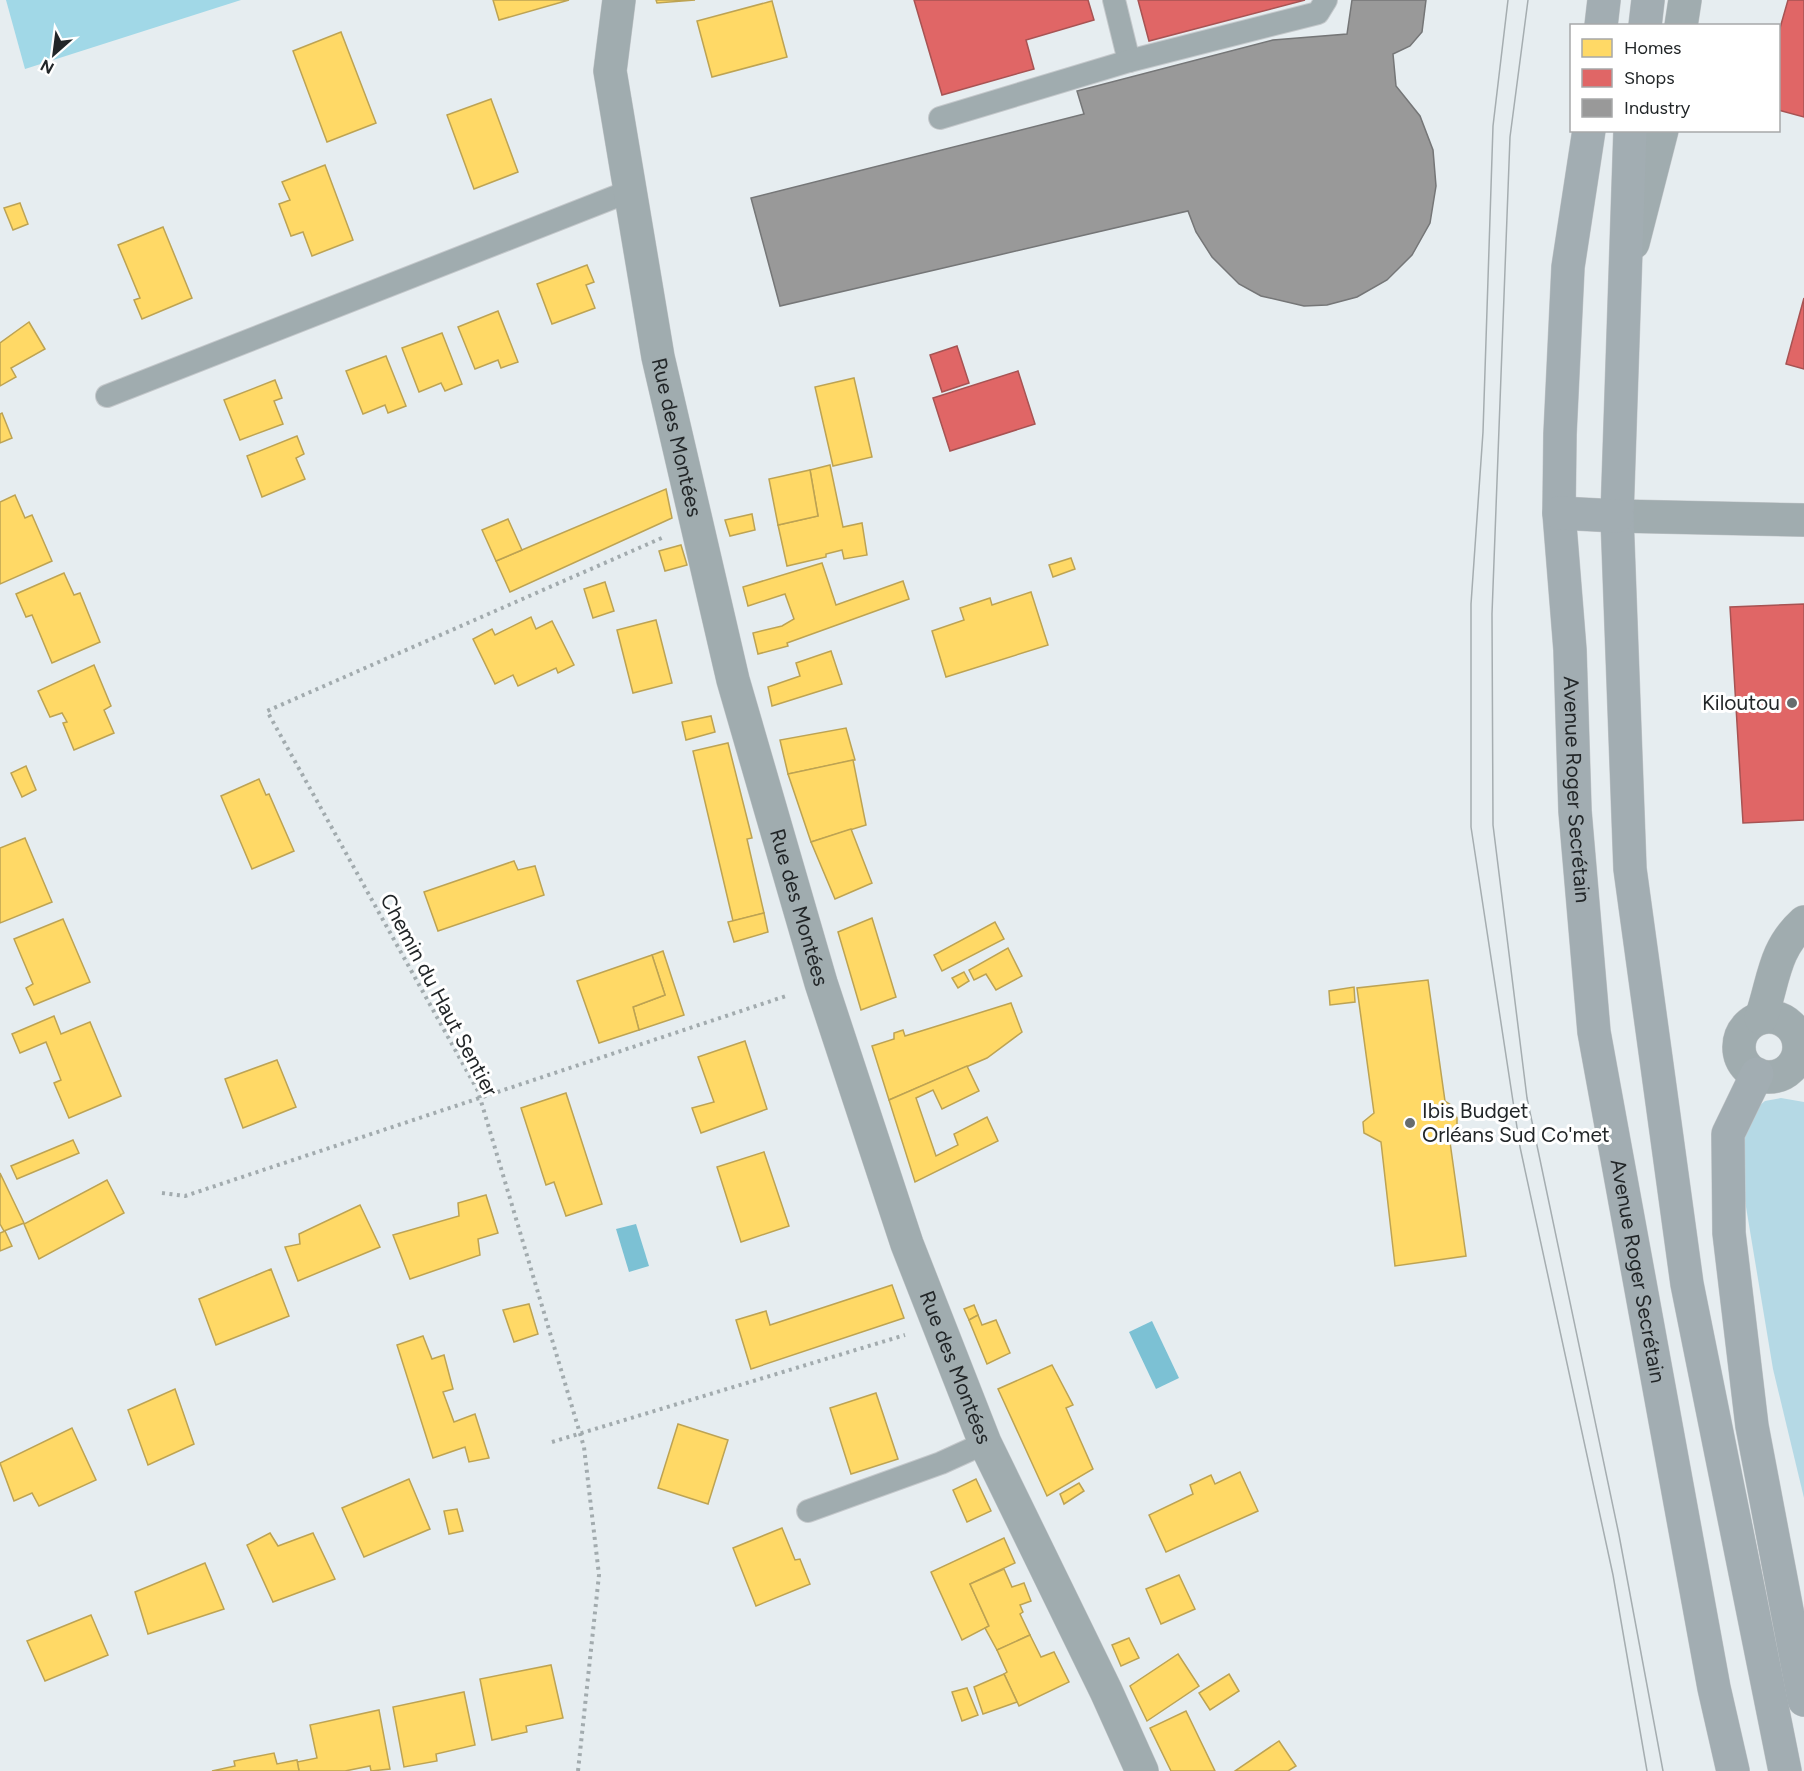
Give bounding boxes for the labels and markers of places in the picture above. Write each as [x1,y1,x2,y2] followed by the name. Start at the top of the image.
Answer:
[1702,690,1780,715] place label: Kiloutou
[1785,696,1799,710] marker: Kiloutou
[1422,1098,1610,1147] place label: Ibis Budget Orléans Sud Co'met
[1403,1116,1417,1130] marker: Ibis Budget Orléans Sud Co'met

